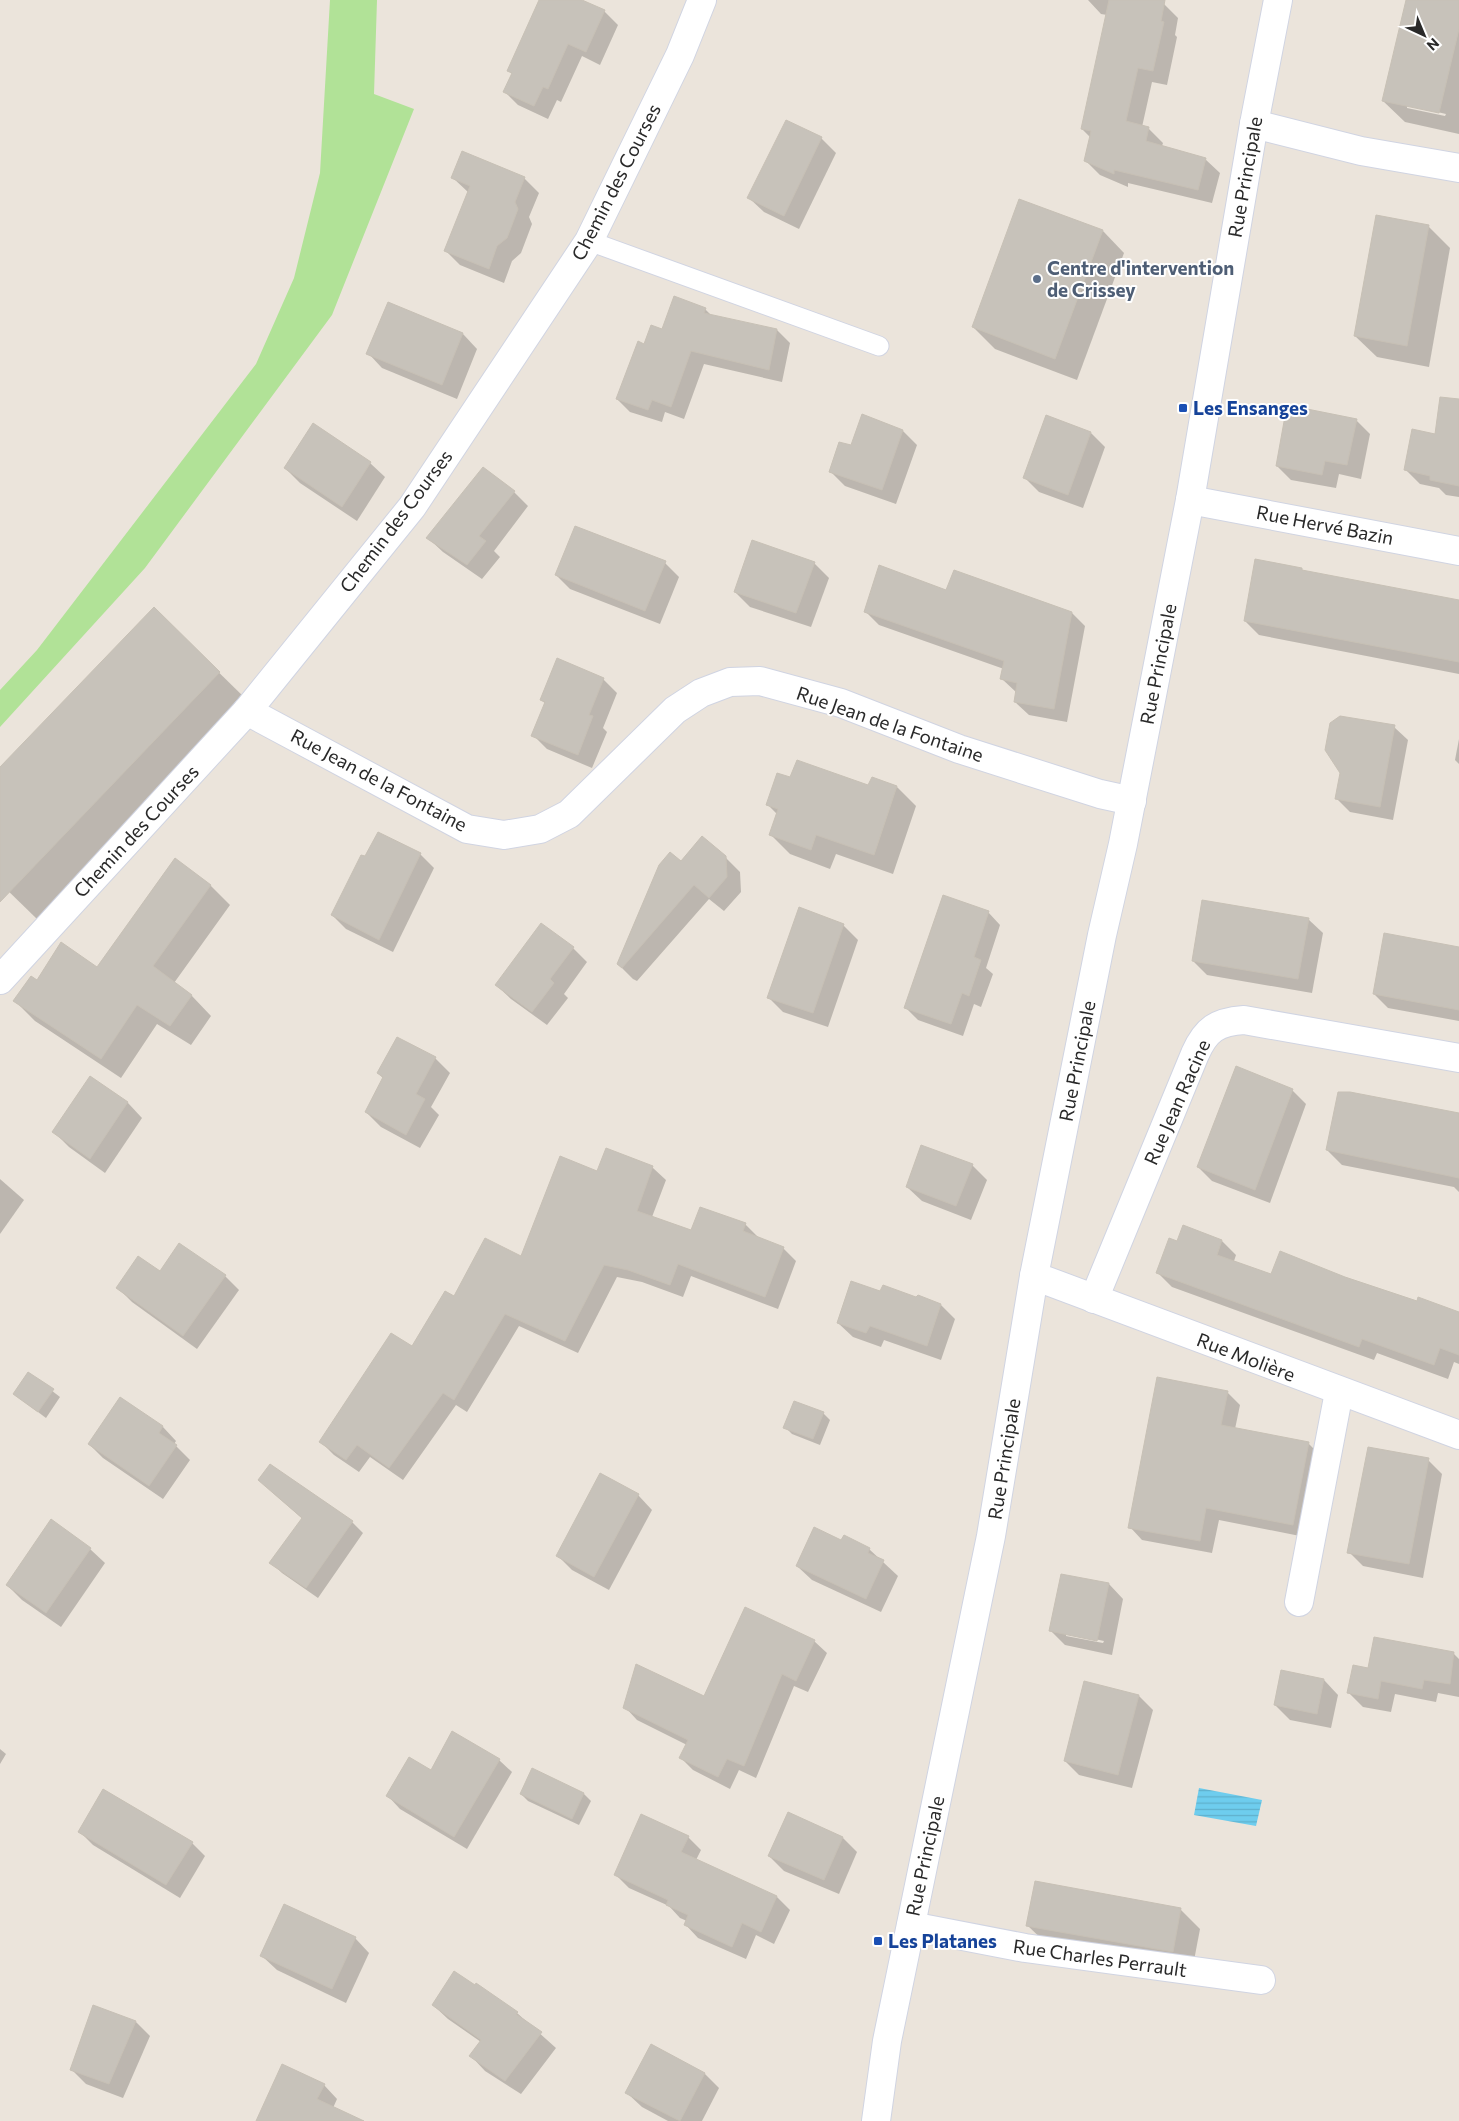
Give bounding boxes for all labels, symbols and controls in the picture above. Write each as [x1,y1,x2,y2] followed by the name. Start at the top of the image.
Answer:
[1399,10,1449,60] north arrow
[1424,35,1443,54] text: N
[566,100,665,264] street label: Chemin des Courses
[1223,115,1266,239] street label: Rue Principale
[1047,256,1234,301] place label: Centre d'intervention de Crissey
[1031,273,1043,285] marker: Centre d'intervention de Crissey
[1193,396,1308,419] place label: Les Ensanges
[1177,402,1189,414] marker: Les Ensanges
[334,445,457,597] street label: Chemin des Courses
[1255,500,1396,549] street label: Rue Hervé Bazin
[1135,602,1180,726] street label: Rue Principale
[794,681,987,766] street label: Rue Jean de la Fontaine
[287,723,471,836] street label: Rue Jean de la Fontaine
[68,760,203,902] street label: Chemin des Courses
[1054,999,1099,1123] street label: Rue Principale
[1139,1036,1214,1168] street label: Rue Jean Racine
[1194,1327,1299,1386] street label: Rue Molière
[983,1397,1024,1521] street label: Rue Principale
[901,1794,948,1918] street label: Rue Principale
[888,1929,997,1952] place label: Les Platanes
[1012,1934,1189,1981] street label: Rue Charles Perrault
[872,1935,884,1947] marker: Les Platanes

